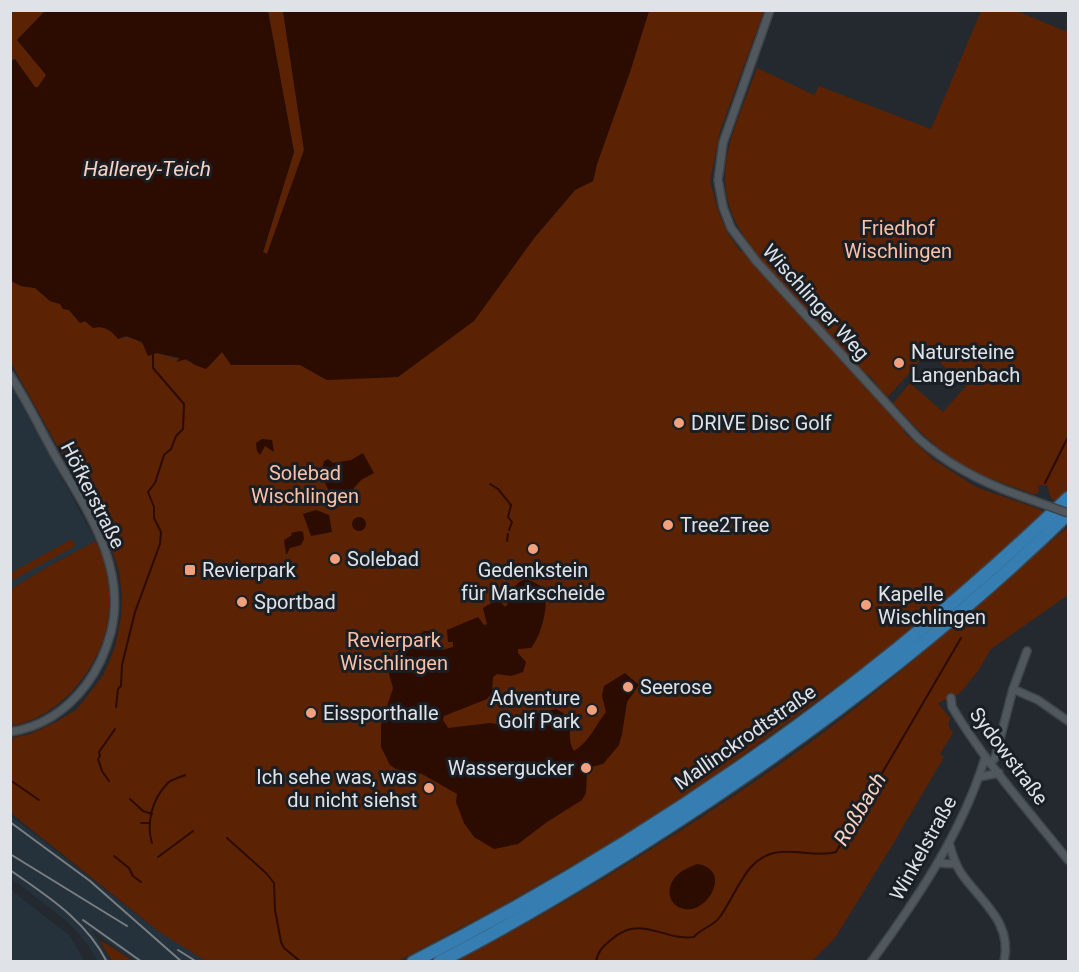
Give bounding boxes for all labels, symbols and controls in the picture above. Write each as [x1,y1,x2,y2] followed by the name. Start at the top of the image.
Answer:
[83,157,211,181] water label: Hallerey-Teich
[844,216,952,263] park label: Friedhof Wischlingen
[758,239,874,365] street label: Wischlinger Weg
[911,340,1020,387] place label: Natursteine Langenbach
[892,356,906,370] marker: Natursteine Langenbach
[691,411,832,435] place label: DRIVE Disc Golf
[672,416,686,430] marker: DRIVE Disc Golf
[56,438,130,552] street label: Höfkerstraße
[251,461,359,508] park label: Solebad Wischlingen
[680,513,769,537] place label: Tree2Tree
[661,518,675,532] marker: Tree2Tree
[526,542,540,556] marker: Gedenkstein für Markscheide
[347,547,419,571] place label: Solebad
[328,552,342,566] marker: Solebad
[202,558,297,582] place label: Revierpark
[461,558,605,605] place label: Gedenkstein für Markscheide
[183,563,197,577] marker: Revierpark
[878,582,986,629] place label: Kapelle Wischlingen
[254,590,336,614] place label: Sportbad
[235,595,249,609] marker: Sportbad
[859,598,873,612] marker: Kapelle Wischlingen
[340,628,448,675] park label: Revierpark Wischlingen
[640,675,712,699] place label: Seerose
[670,679,820,795] street label: Mallinckrodtstraße
[621,680,635,694] marker: Seerose
[490,686,581,733] place label: Adventure Golf Park
[323,701,439,725] place label: Eissporthalle
[585,703,599,717] marker: Adventure Golf Park
[965,703,1053,809] street label: Sydowstraße
[304,706,318,720] marker: Eissporthalle
[448,756,574,780] place label: Wassergucker
[579,761,593,775] marker: Wassergucker
[256,765,417,812] place label: Ich sehe was, was du nicht siehst
[829,768,891,850] water label: Roßbach
[422,781,436,795] marker: Ich sehe was, was du nicht siehst
[884,792,962,904] street label: Winkelstraße

